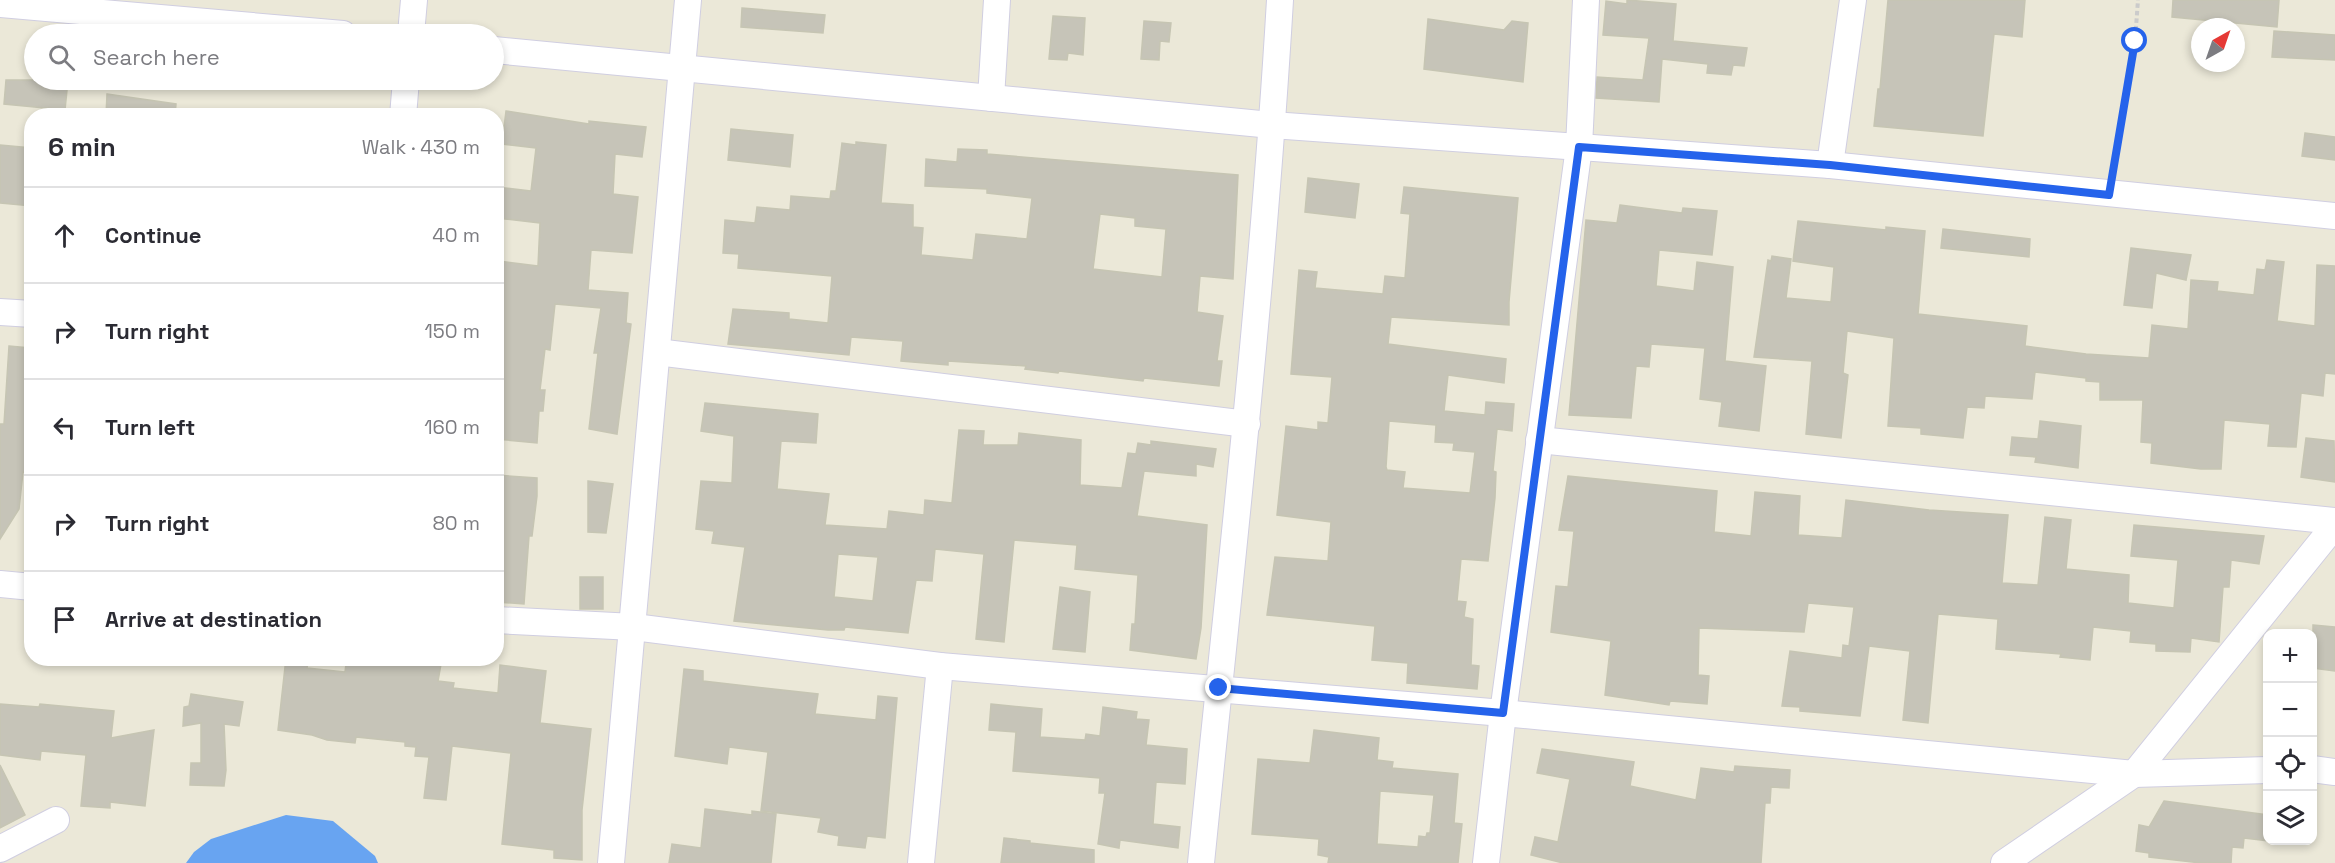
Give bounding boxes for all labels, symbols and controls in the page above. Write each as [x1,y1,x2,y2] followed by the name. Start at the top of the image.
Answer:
[2191,18,2245,72] north arrow
[24,24,504,90] search box
[2121,27,2147,53] route start
[45,41,78,74] icon: search
[93,43,220,71] text: Search here
[48,130,116,164] text: 6 min
[362,134,480,160] text: Walk · 430 m
[48,219,81,252] icon: ahead
[105,221,201,249] text: Continue
[432,222,480,248] text: 40 m
[48,315,81,348] icon: right
[105,317,210,345] text: Turn right
[425,318,480,344] text: 150 m
[48,411,81,444] icon: left
[105,413,195,441] text: Turn left
[424,414,480,440] text: 160 m
[48,507,81,540] icon: right
[105,509,210,537] text: Turn right
[432,510,480,536] text: 80 m
[48,603,81,636] icon: arrive
[105,605,322,633] text: Arrive at destination
[2263,629,2317,845] map controls
[2263,629,2317,683] button: +
[1205,674,1231,700] route end
[2263,683,2317,737] button: −
[2263,737,2317,791] button: locate
[2263,791,2317,845] button: layers

